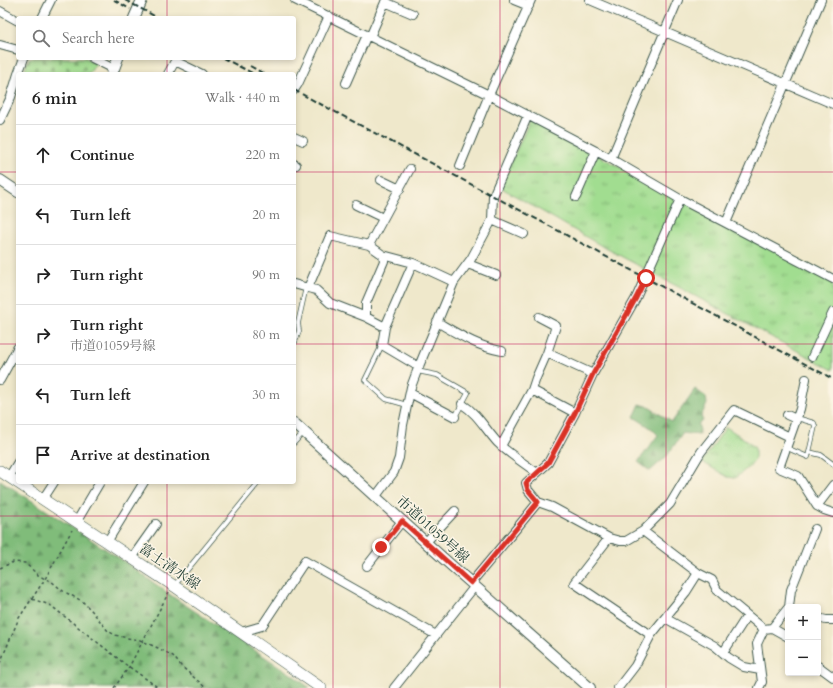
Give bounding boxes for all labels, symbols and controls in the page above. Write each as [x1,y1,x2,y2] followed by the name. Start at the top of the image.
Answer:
[16,16,296,60] search box
[30,27,52,49] icon: search
[62,28,135,48] text: Search here
[32,87,77,110] text: 6 min
[205,89,280,107] text: Walk · 440 m
[32,144,54,166] icon: ahead
[70,145,135,165] text: Continue
[246,146,280,164] text: 220 m
[32,204,54,226] icon: left
[70,205,131,225] text: Turn left
[252,206,280,224] text: 20 m
[32,264,54,286] icon: right
[70,265,143,285] text: Turn right
[252,266,280,284] text: 90 m
[637,269,655,287] route start
[70,315,143,335] text: Turn right
[32,324,54,346] icon: right
[252,326,280,344] text: 80 m
[70,337,155,355] text: 市道01059号線
[32,384,54,406] icon: left
[70,385,131,405] text: Turn left
[252,386,280,404] text: 30 m
[32,444,54,466] icon: arrive
[70,445,210,465] text: Arrive at destination
[392,492,473,567] street label: 市道01059号線
[372,538,390,556] route end
[135,539,204,594] street label: 富士清水線
[785,604,821,676] map controls
[785,604,821,640] button: +
[785,640,821,676] button: −

